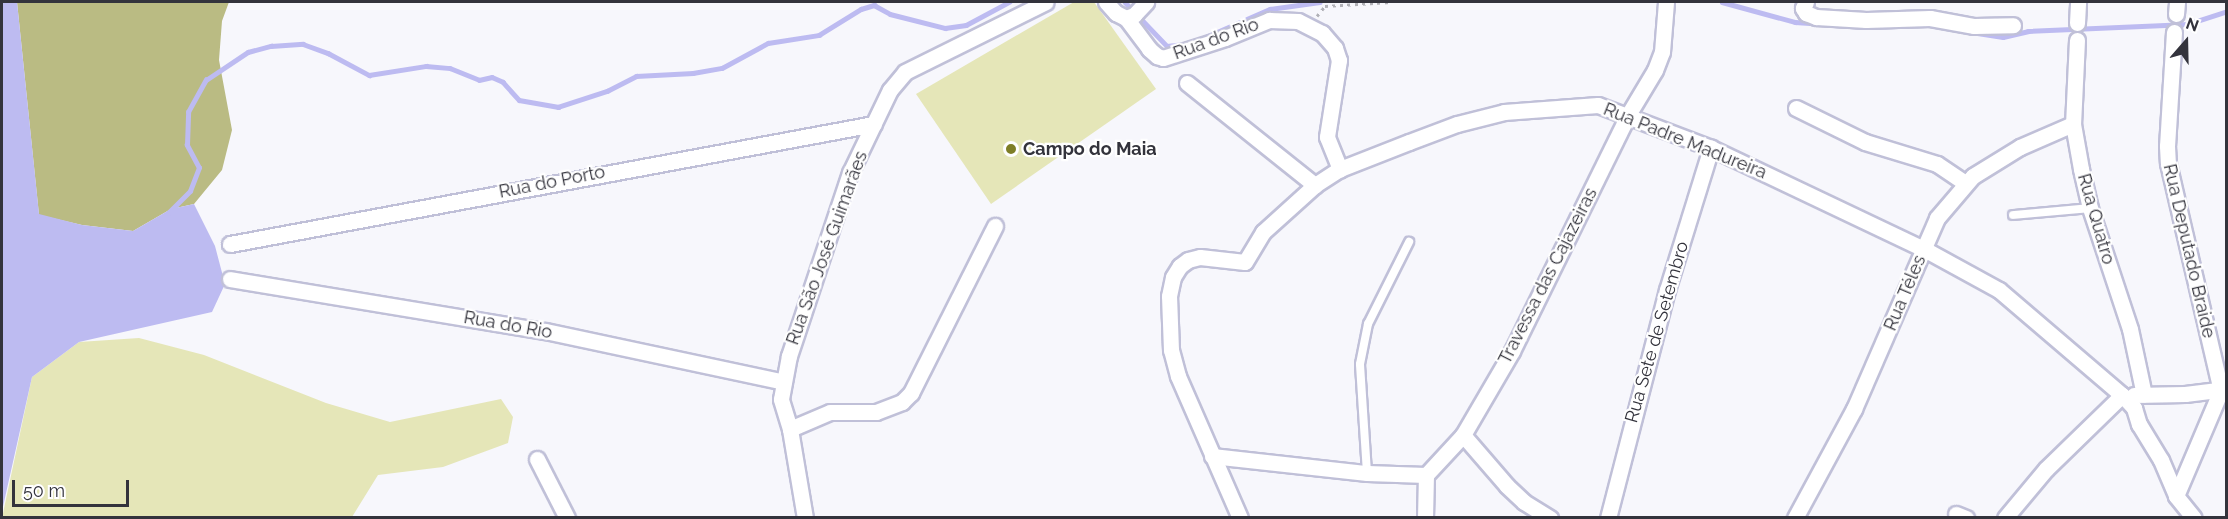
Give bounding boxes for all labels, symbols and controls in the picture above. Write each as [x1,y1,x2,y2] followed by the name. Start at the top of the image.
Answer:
[2156,12,2216,72] north arrow
[1170,14,1262,64] street label: Rua do Rio
[2183,14,2201,36] text: N
[1600,98,1770,184] street label: Rua Padre Madureira
[1023,138,1157,160] place label: Campo do Maia
[1004,142,1018,156] marker: Campo do Maia
[782,148,872,348] street label: Rua São José Guimarães
[497,161,607,203] street label: Rua do Porto
[2158,162,2220,340] street label: Rua Deputado Braide
[2073,171,2119,267] street label: Rua Quatro
[1494,184,1602,368] street label: Travessa das Cajazeiras
[1621,239,1693,425] street label: Rua Sete de Setembro
[1879,252,1931,334] street label: Rua Téles
[462,307,554,343] street label: Rua do Rio
[15,468,132,506] scale bar
[23,480,65,501] text: 50 m

